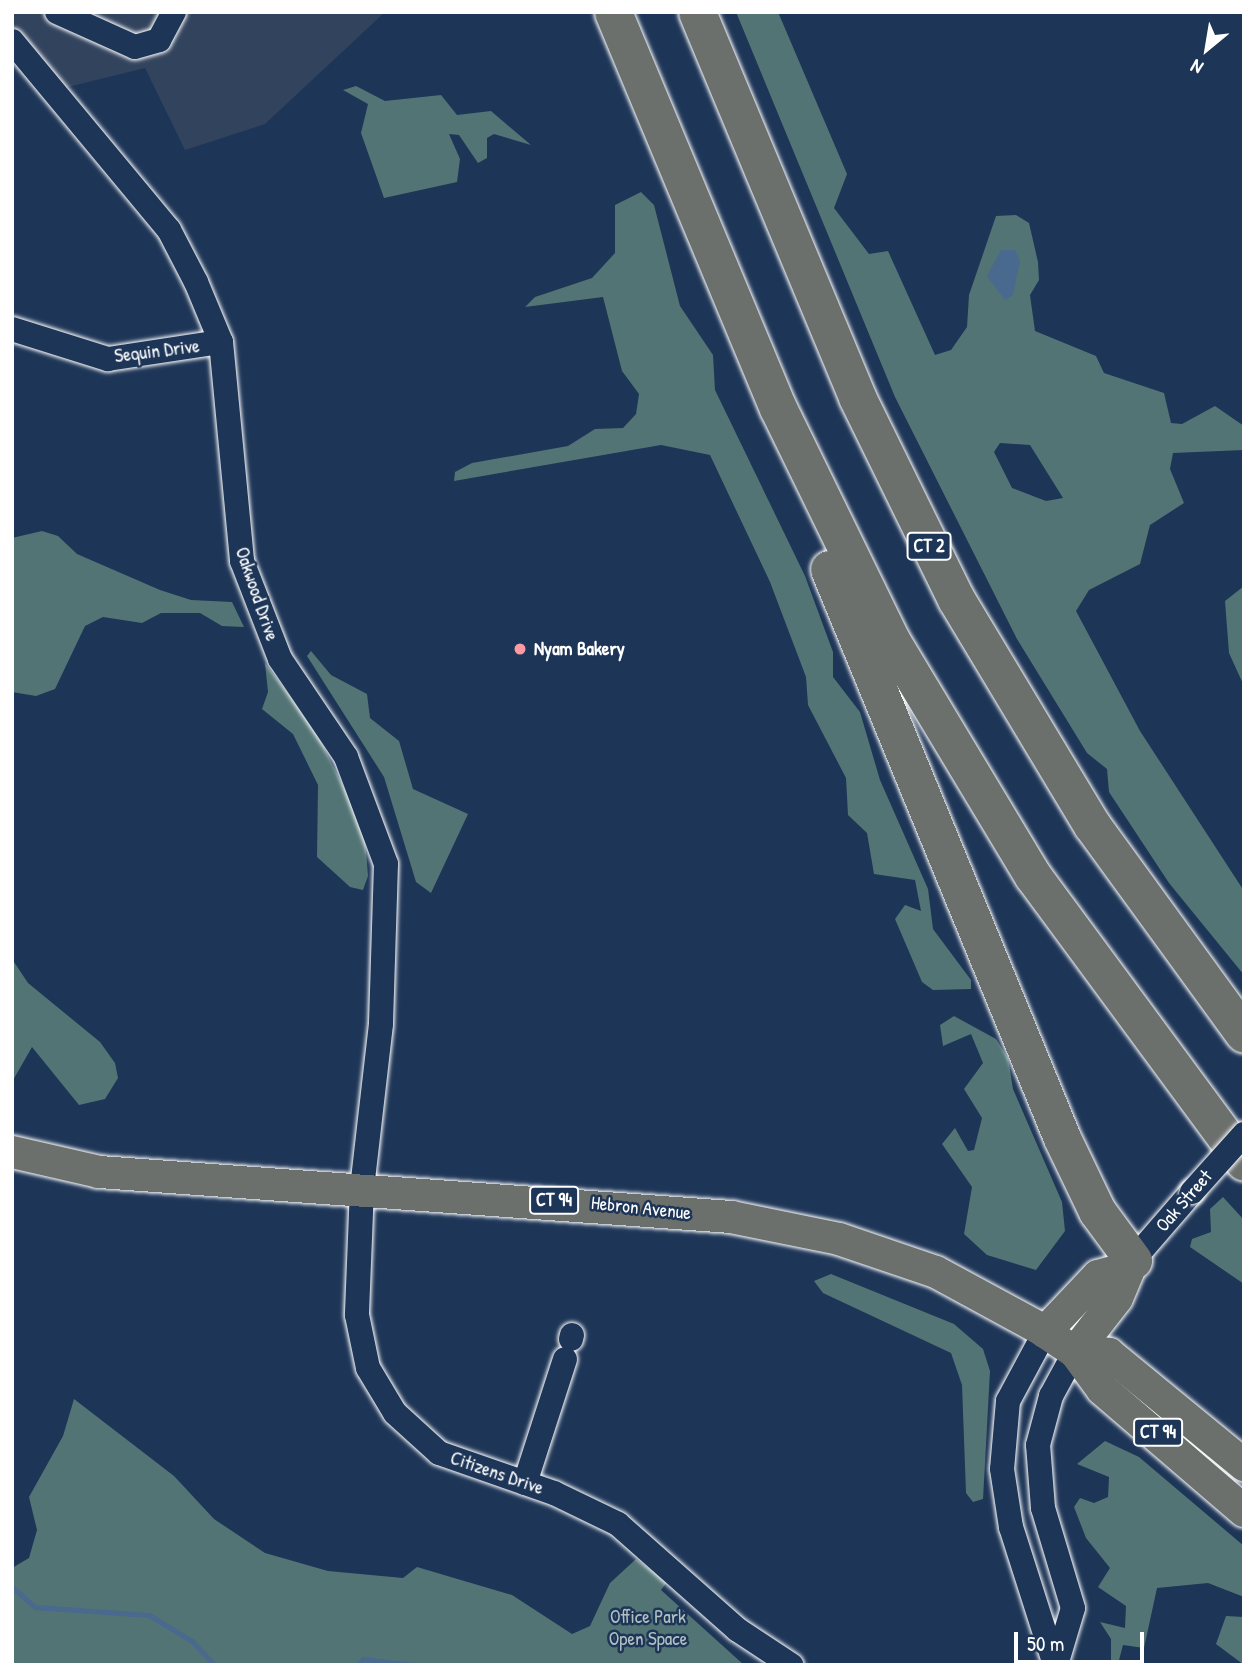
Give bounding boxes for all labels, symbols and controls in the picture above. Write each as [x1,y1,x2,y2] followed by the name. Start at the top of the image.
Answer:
[1172,14,1242,84] north arrow
[1186,53,1207,81] text: N
[113,334,201,368] street label: Sequin Drive
[906,532,952,560] road number: CT 2
[230,544,284,644] street label: Oakwood Drive
[534,638,625,660] place label: Nyam Bakery
[512,641,528,657] marker: Nyam Bakery
[1151,1165,1217,1237] street label: Oak Street
[528,1185,580,1214] road number: CT 94
[590,1191,692,1225] street label: Hebron Avenue
[1132,1418,1184,1447] road number: CT 94
[447,1446,547,1500] street label: Citizens Drive
[609,1606,687,1650] park label: Office Park Open Space
[1018,1618,1148,1662] scale bar
[1027,1629,1064,1658] text: 50 m

